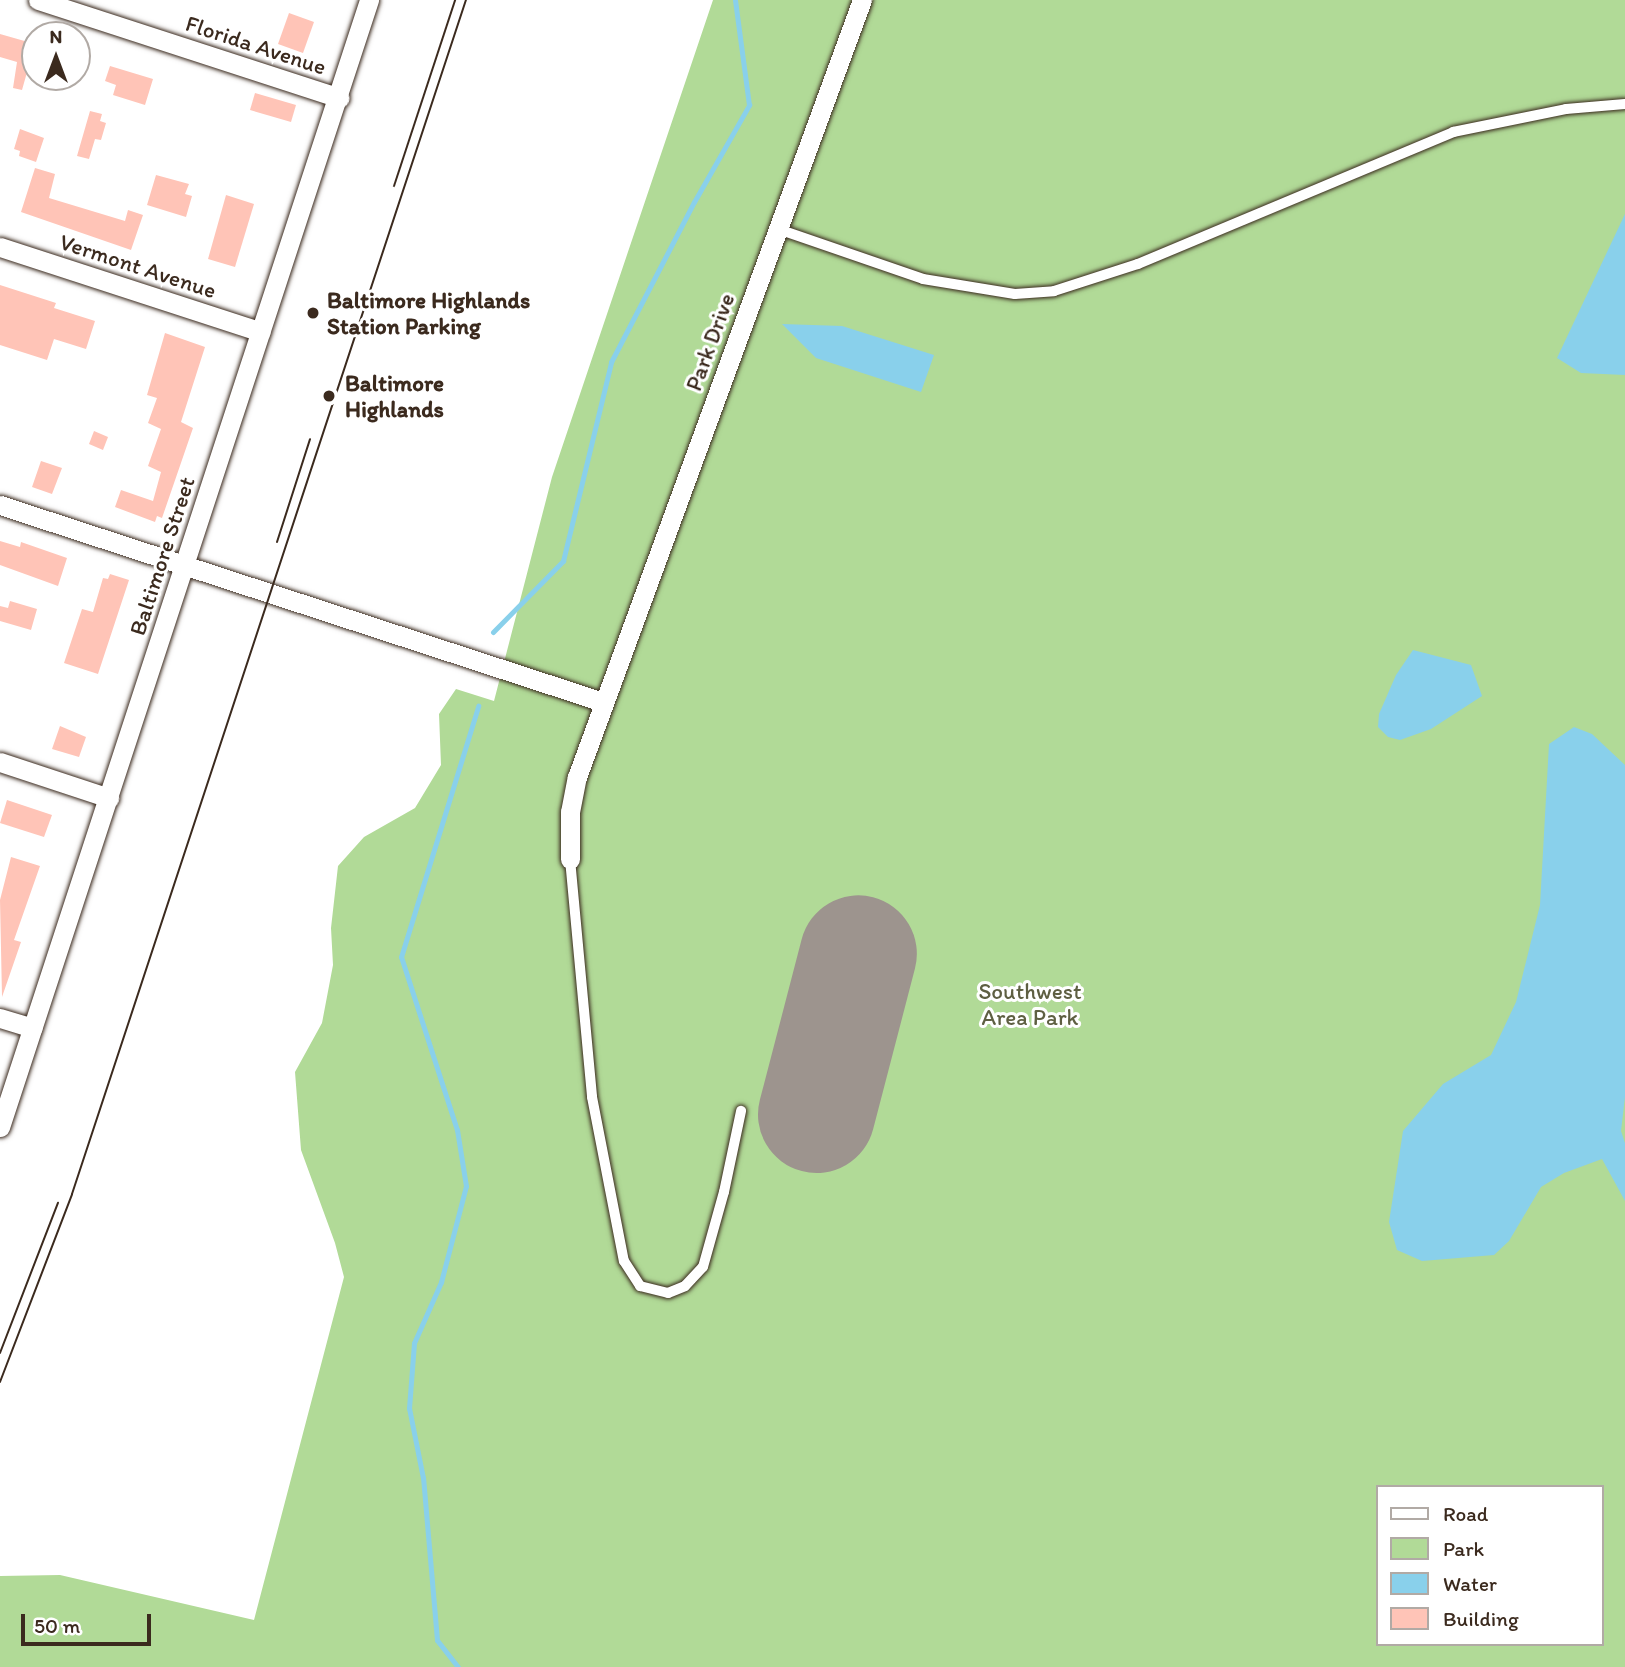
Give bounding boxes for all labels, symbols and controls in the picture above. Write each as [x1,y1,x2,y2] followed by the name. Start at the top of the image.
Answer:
[182,9,330,81] street label: Florida Avenue
[21,21,91,91] north arrow
[50,25,62,48] text: N
[57,228,219,304] street label: Vermont Avenue
[327,286,530,340] place label: Baltimore Highlands Station Parking
[680,289,740,395] street label: Park Drive
[305,305,321,321] marker: Baltimore Highlands Station Parking
[345,369,444,423] place label: Baltimore Highlands
[319,386,339,406] marker: Baltimore Highlands
[123,473,201,639] street label: Baltimore Street
[978,977,1082,1031] park label: Southwest Area Park
[1376,1485,1604,1646] legend
[1443,1501,1488,1526] text: Road
[1443,1536,1484,1561] text: Park
[1443,1571,1497,1596] text: Water
[24,1600,154,1644] scale bar
[1443,1606,1519,1631] text: Building
[34,1613,80,1638] text: 50 m

